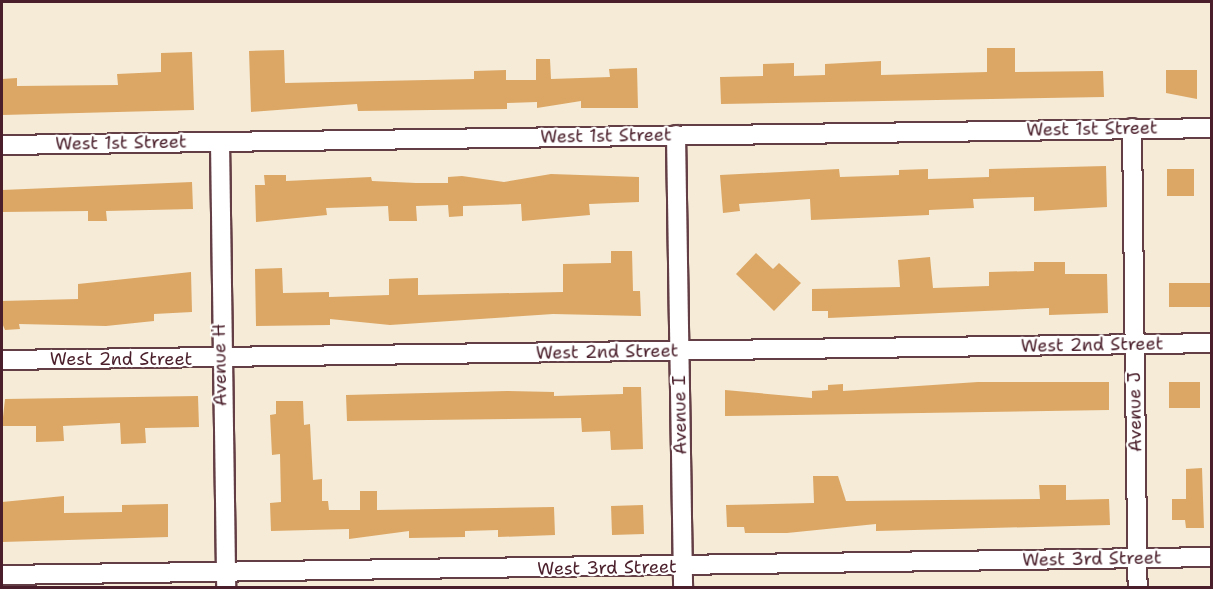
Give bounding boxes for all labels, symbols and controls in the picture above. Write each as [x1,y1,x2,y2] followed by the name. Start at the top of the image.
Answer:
[1026,117,1158,141] street label: West 1st Street
[540,124,672,148] street label: West 1st Street
[55,131,187,155] street label: West 1st Street
[208,323,232,407] street label: Avenue H
[1021,333,1163,357] street label: West 2nd Street
[536,340,678,364] street label: West 2nd Street
[50,348,192,370] street label: West 2nd Street
[1124,372,1146,452] street label: Avenue J
[669,375,691,455] street label: Avenue I
[1022,547,1162,571] street label: West 3rd Street
[537,556,677,580] street label: West 3rd Street

